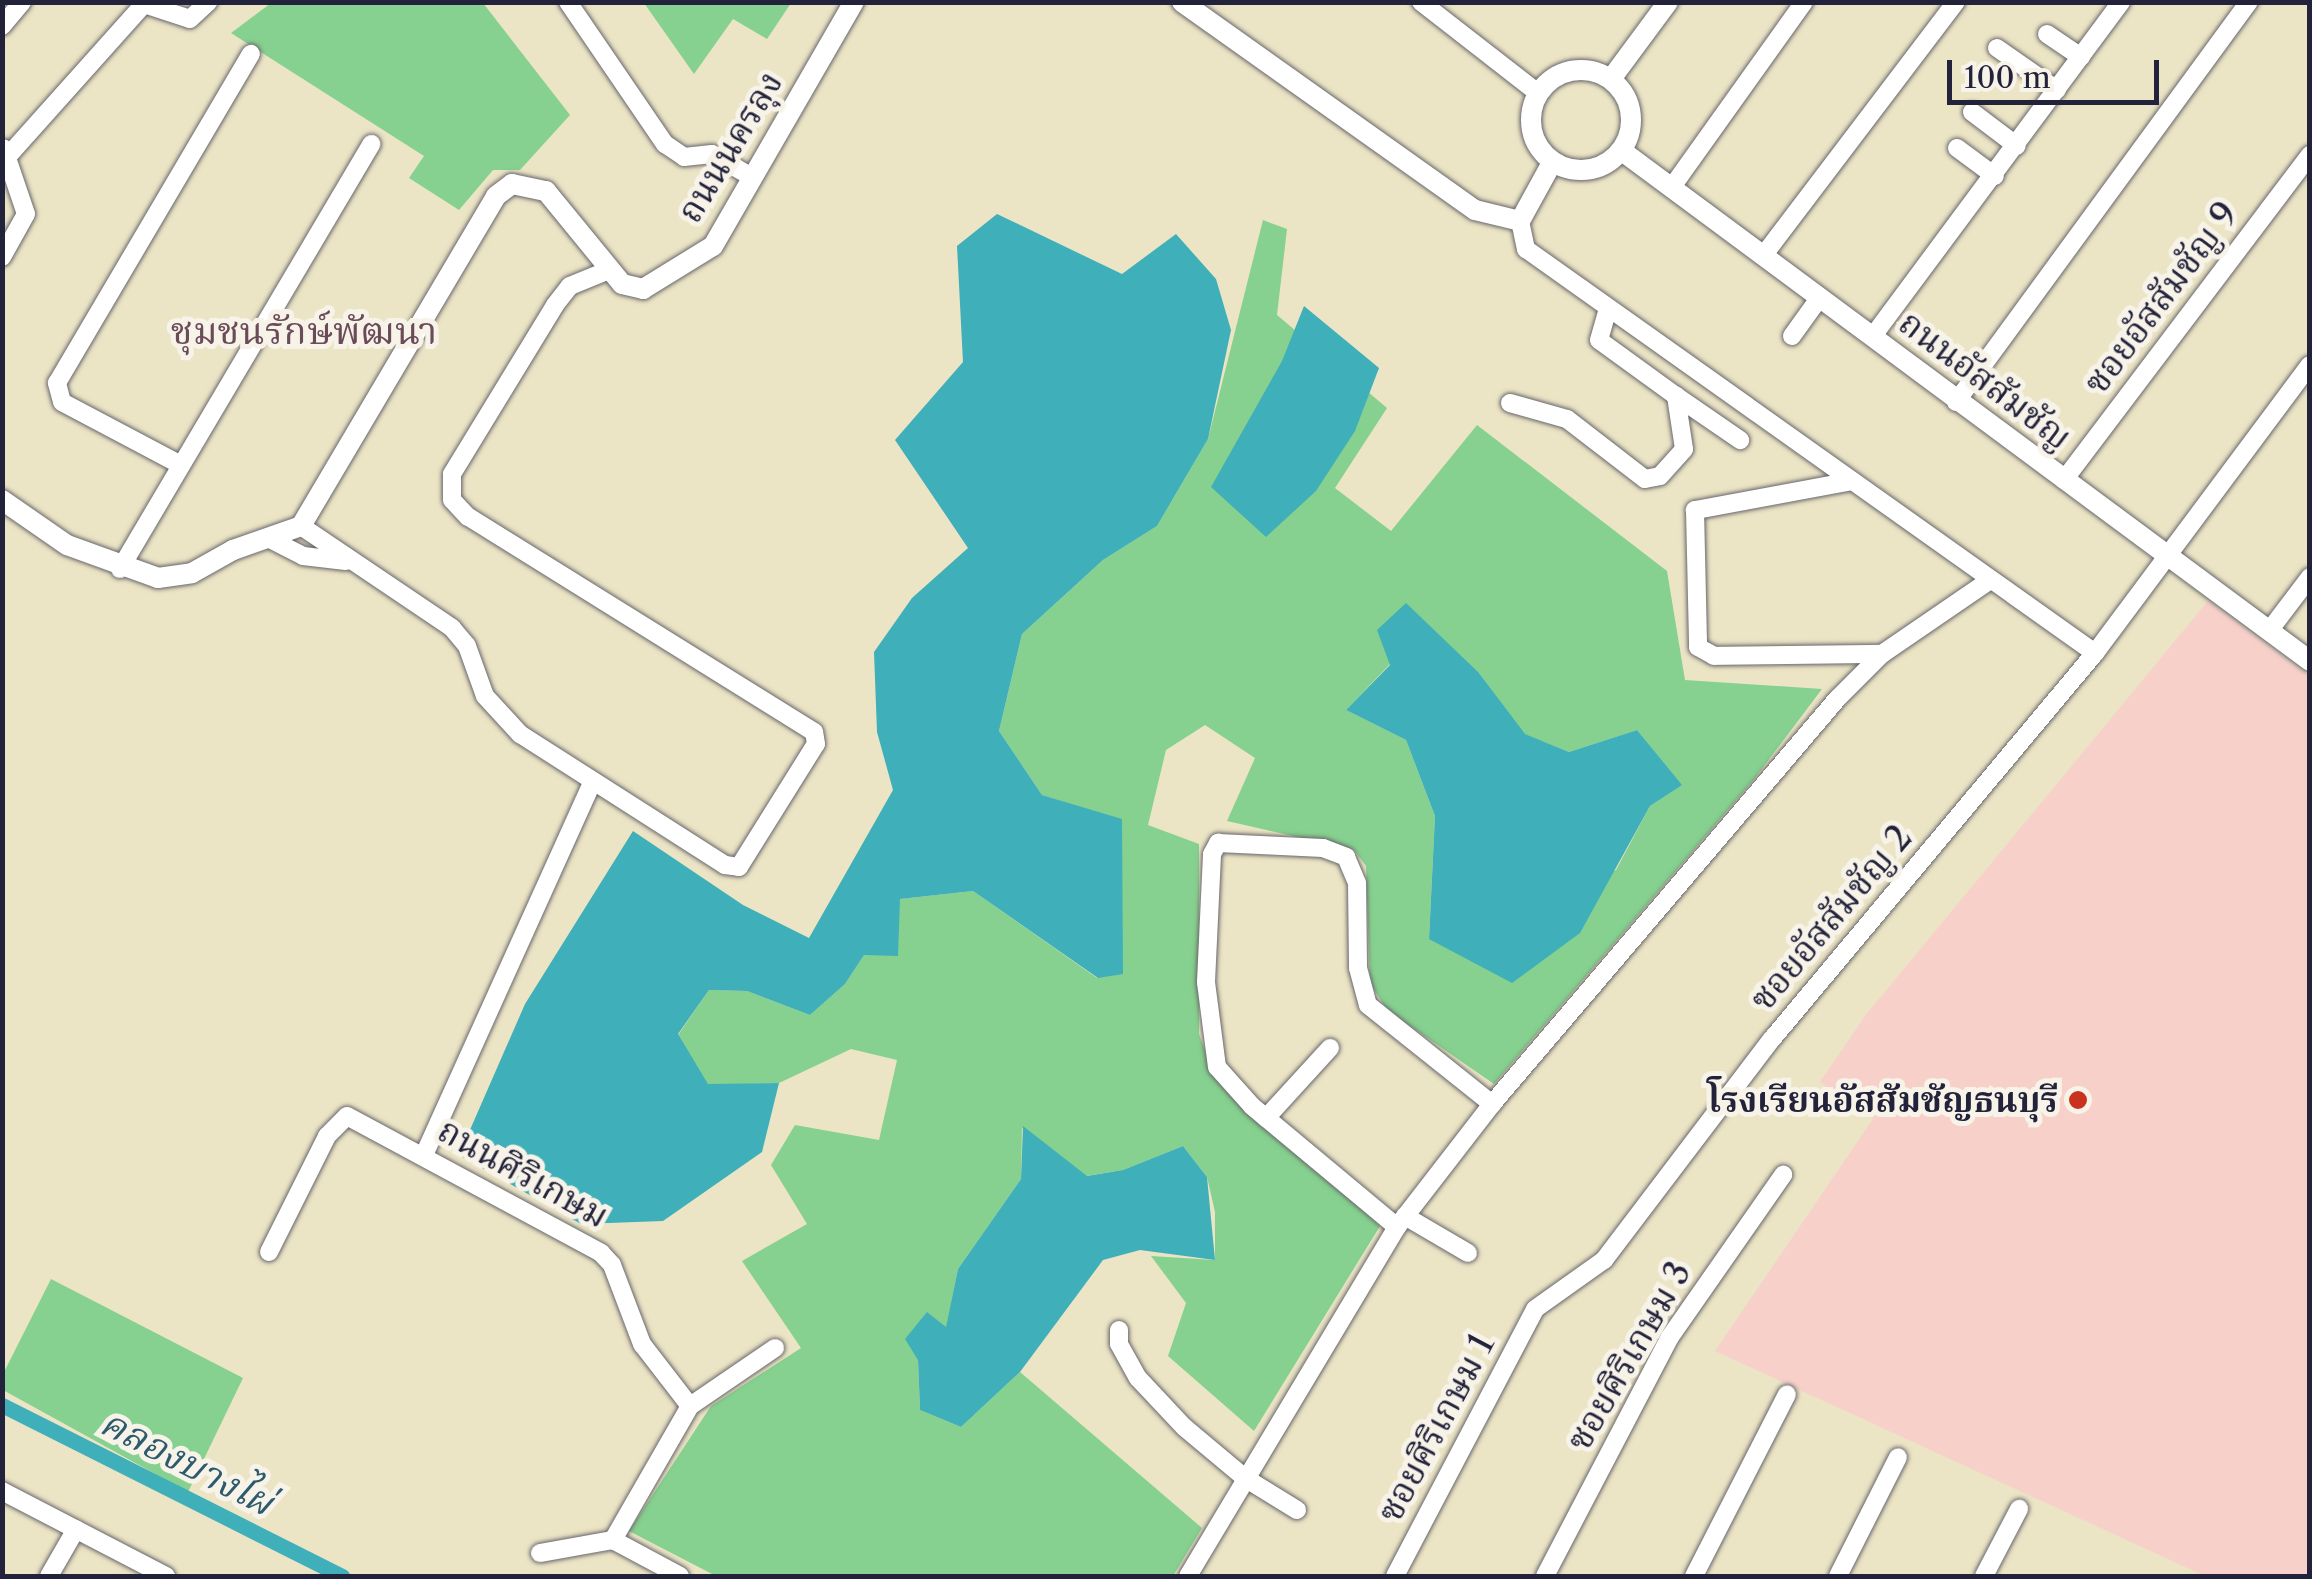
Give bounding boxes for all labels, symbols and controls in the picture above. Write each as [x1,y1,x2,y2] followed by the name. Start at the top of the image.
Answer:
[1952,40,2164,102] scale bar
[1964,59,2051,96] text: 100 m
[669,64,791,230] street label: ถนนนครลุง
[2075,194,2247,402] street label: ซอยอัสสัมชัญ 9
[1891,302,2079,458] street label: ถนนอัสสัมชัญ
[171,308,437,354] district label: ชุมชนรักษ์พัฒนา
[1741,817,1921,1019] street label: ซอยอัสสัมชัญ 2
[1707,1079,2058,1121] place label: โรงเรียนอัสสัมชัญธนบุรี
[2067,1089,2089,1111] marker: โรงเรียนอัสสัมชัญธนบุรี
[431,1109,615,1237] street label: ถนนศิริเกษม
[1558,1254,1700,1458] street label: ซอยศิริเกษม 3
[1369,1327,1503,1529] street label: ซอยศิริเกษม 1
[93,1399,281,1525] water label: คลองบางไผ่

